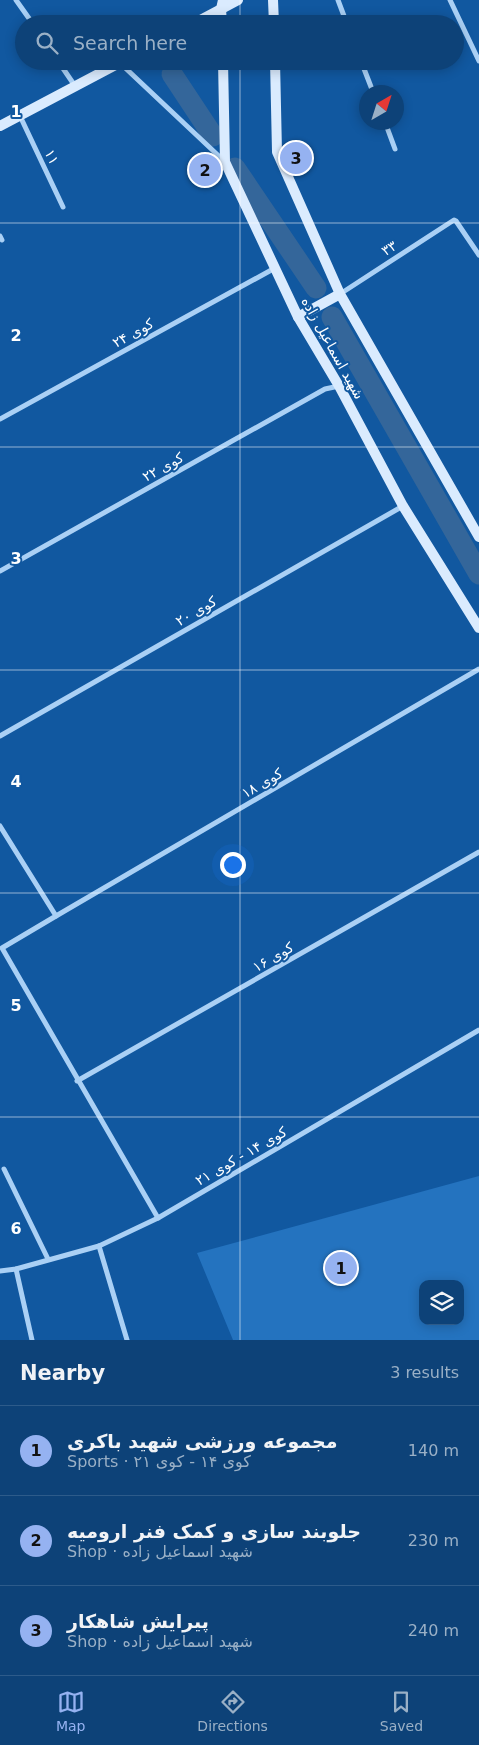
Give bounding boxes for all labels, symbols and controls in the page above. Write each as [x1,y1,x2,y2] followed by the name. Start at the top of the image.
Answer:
[15,15,464,70] search box
[33,29,61,57] icon: search
[73,32,187,54] text: Search here
[359,85,404,130] north arrow
[10,102,22,121] text: 1
[280,139,312,177] pin: 3
[42,147,62,167] street label: ۱۱
[189,151,221,189] pin: 2
[378,237,400,259] street label: ۳۳
[297,294,368,402] street label: شهید اسماعیل زاده
[110,315,157,352] street label: کوی ۲۴
[10,326,22,345] text: 2
[140,449,187,486] street label: کوی ۲۲
[10,549,22,568] text: 3
[173,593,220,630] street label: کوی ۲۰
[239,765,286,802] street label: کوی ۱۸
[10,772,22,791] text: 4
[220,852,246,878] your location
[250,939,297,976] street label: کوی ۱۶
[10,996,22,1015] text: 5
[193,1123,290,1189] street label: کوی ۱۴ - کوی ۲۱
[10,1219,22,1238] text: 6
[325,1249,357,1287] pin: 1
[419,1280,464,1325] map controls
[419,1280,464,1325] button: layers
[20,1361,105,1385] text: Nearby
[390,1363,459,1382] text: 3 results
[67,1430,338,1452] text: مجموعه ورزشی شهید باکری
[30,1441,42,1460] text: 1
[408,1441,459,1460] text: 140 m
[67,1452,251,1471] text: Sports · کوی ۱۴ - کوی ۲۱
[67,1520,361,1542] text: جلوبند سازی و کمک فنر ارومیه
[30,1531,42,1550] text: 2
[408,1531,459,1550] text: 230 m
[67,1542,253,1561] text: Shop · شهید اسماعیل زاده
[67,1610,209,1632] text: پیرایش شاهکار
[30,1621,42,1640] text: 3
[408,1621,459,1640] text: 240 m
[67,1632,253,1651] text: Shop · شهید اسماعیل زاده
[56,1688,85,1734] tab: Map
[197,1688,268,1734] tab: Directions
[380,1688,423,1734] tab: Saved

